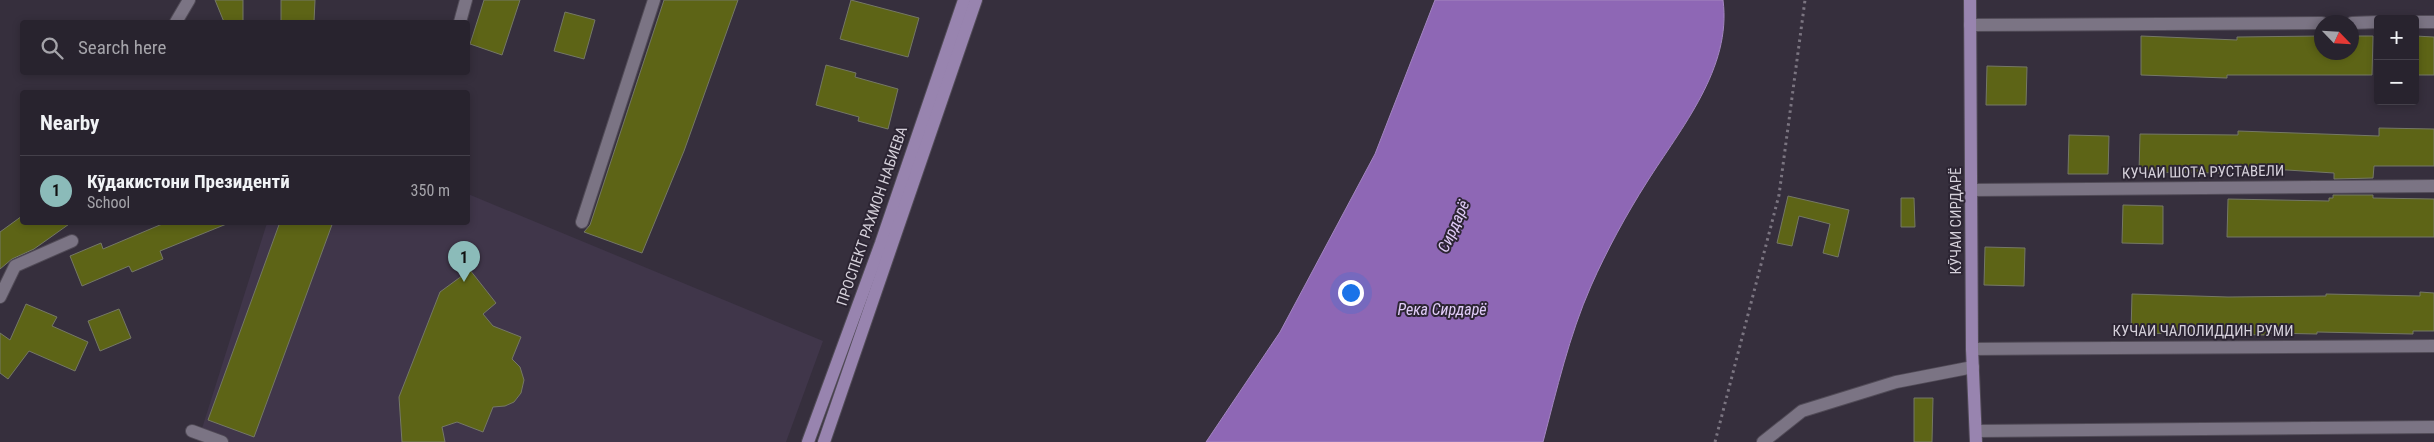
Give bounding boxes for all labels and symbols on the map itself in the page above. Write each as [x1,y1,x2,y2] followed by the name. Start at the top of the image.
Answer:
[2314,15,2359,60] north arrow
[833,124,911,308] street label: ПРОСПЕКТ РАХМОН НАБИЕВА
[2122,162,2284,182] street label: КУЧАИ ШОТА РУСТАВЕЛИ
[1947,167,1965,275] street label: КӮЧАИ СИРДАРЁ
[1434,197,1474,255] water label: Сирдарё
[448,241,480,282] pin: 1
[1338,280,1364,306] your location
[1397,300,1487,319] water label: Река Сирдарё
[2113,322,2293,340] street label: КУЧАИ ЧАЛОЛИДДИН РУМИ

